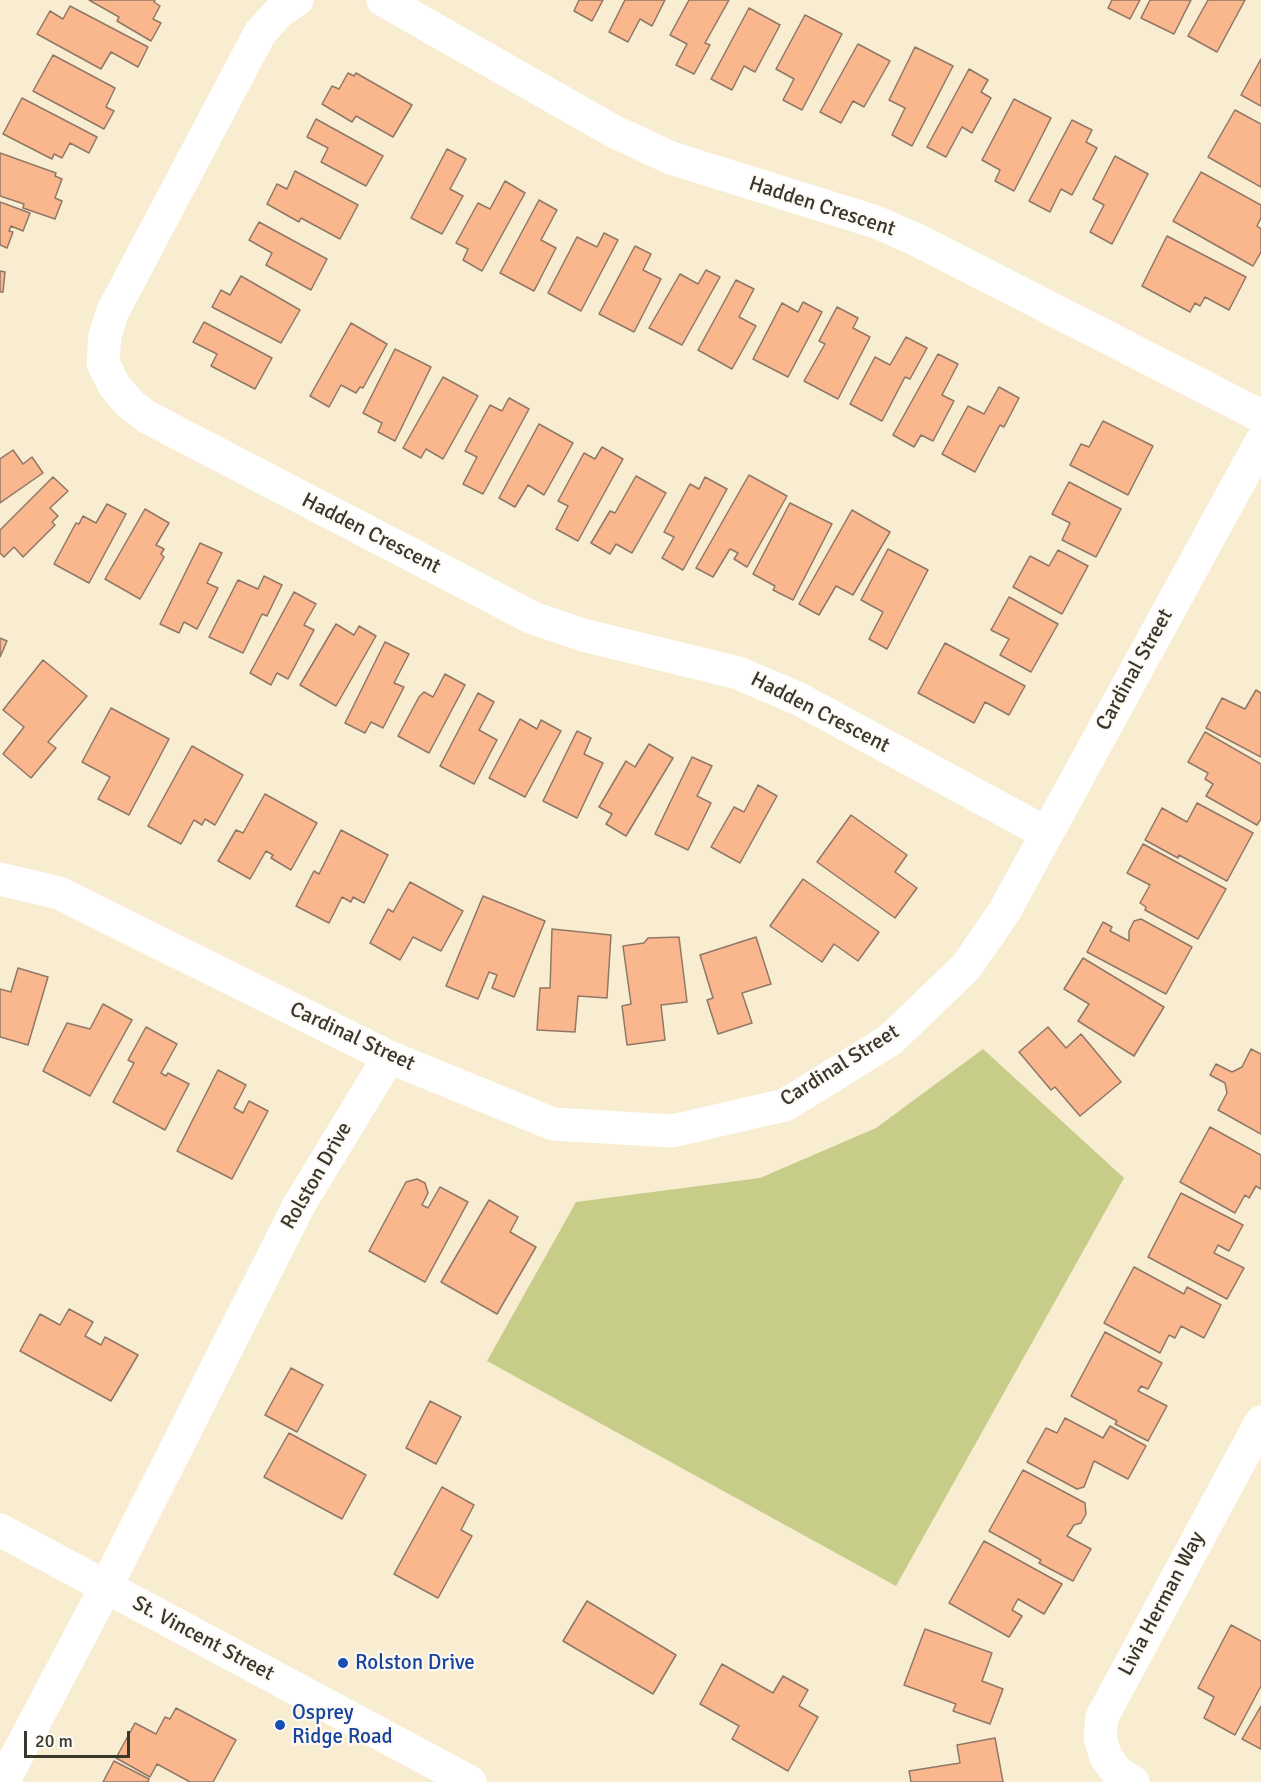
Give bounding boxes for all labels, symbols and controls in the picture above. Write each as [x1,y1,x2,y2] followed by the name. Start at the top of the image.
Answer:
[746,171,898,243] street label: Hadden Crescent
[297,488,445,580] street label: Hadden Crescent
[1091,605,1179,735] street label: Cardinal Street
[746,667,894,759] street label: Hadden Crescent
[285,997,419,1077] street label: Cardinal Street
[776,1020,904,1112] street label: Cardinal Street
[276,1118,358,1234] street label: Rolston Drive
[1113,1528,1211,1680] street label: Livia Herman Way
[128,1591,278,1687] street label: St. Vincent Street
[355,1650,475,1676] place label: Rolston Drive
[336,1656,350,1670] marker: Rolston Drive
[292,1700,393,1750] place label: Osprey Ridge Road
[273,1718,287,1732] marker: Osprey Ridge Road
[27,1719,134,1757] scale bar
[35,1730,73,1752] text: 20 m

